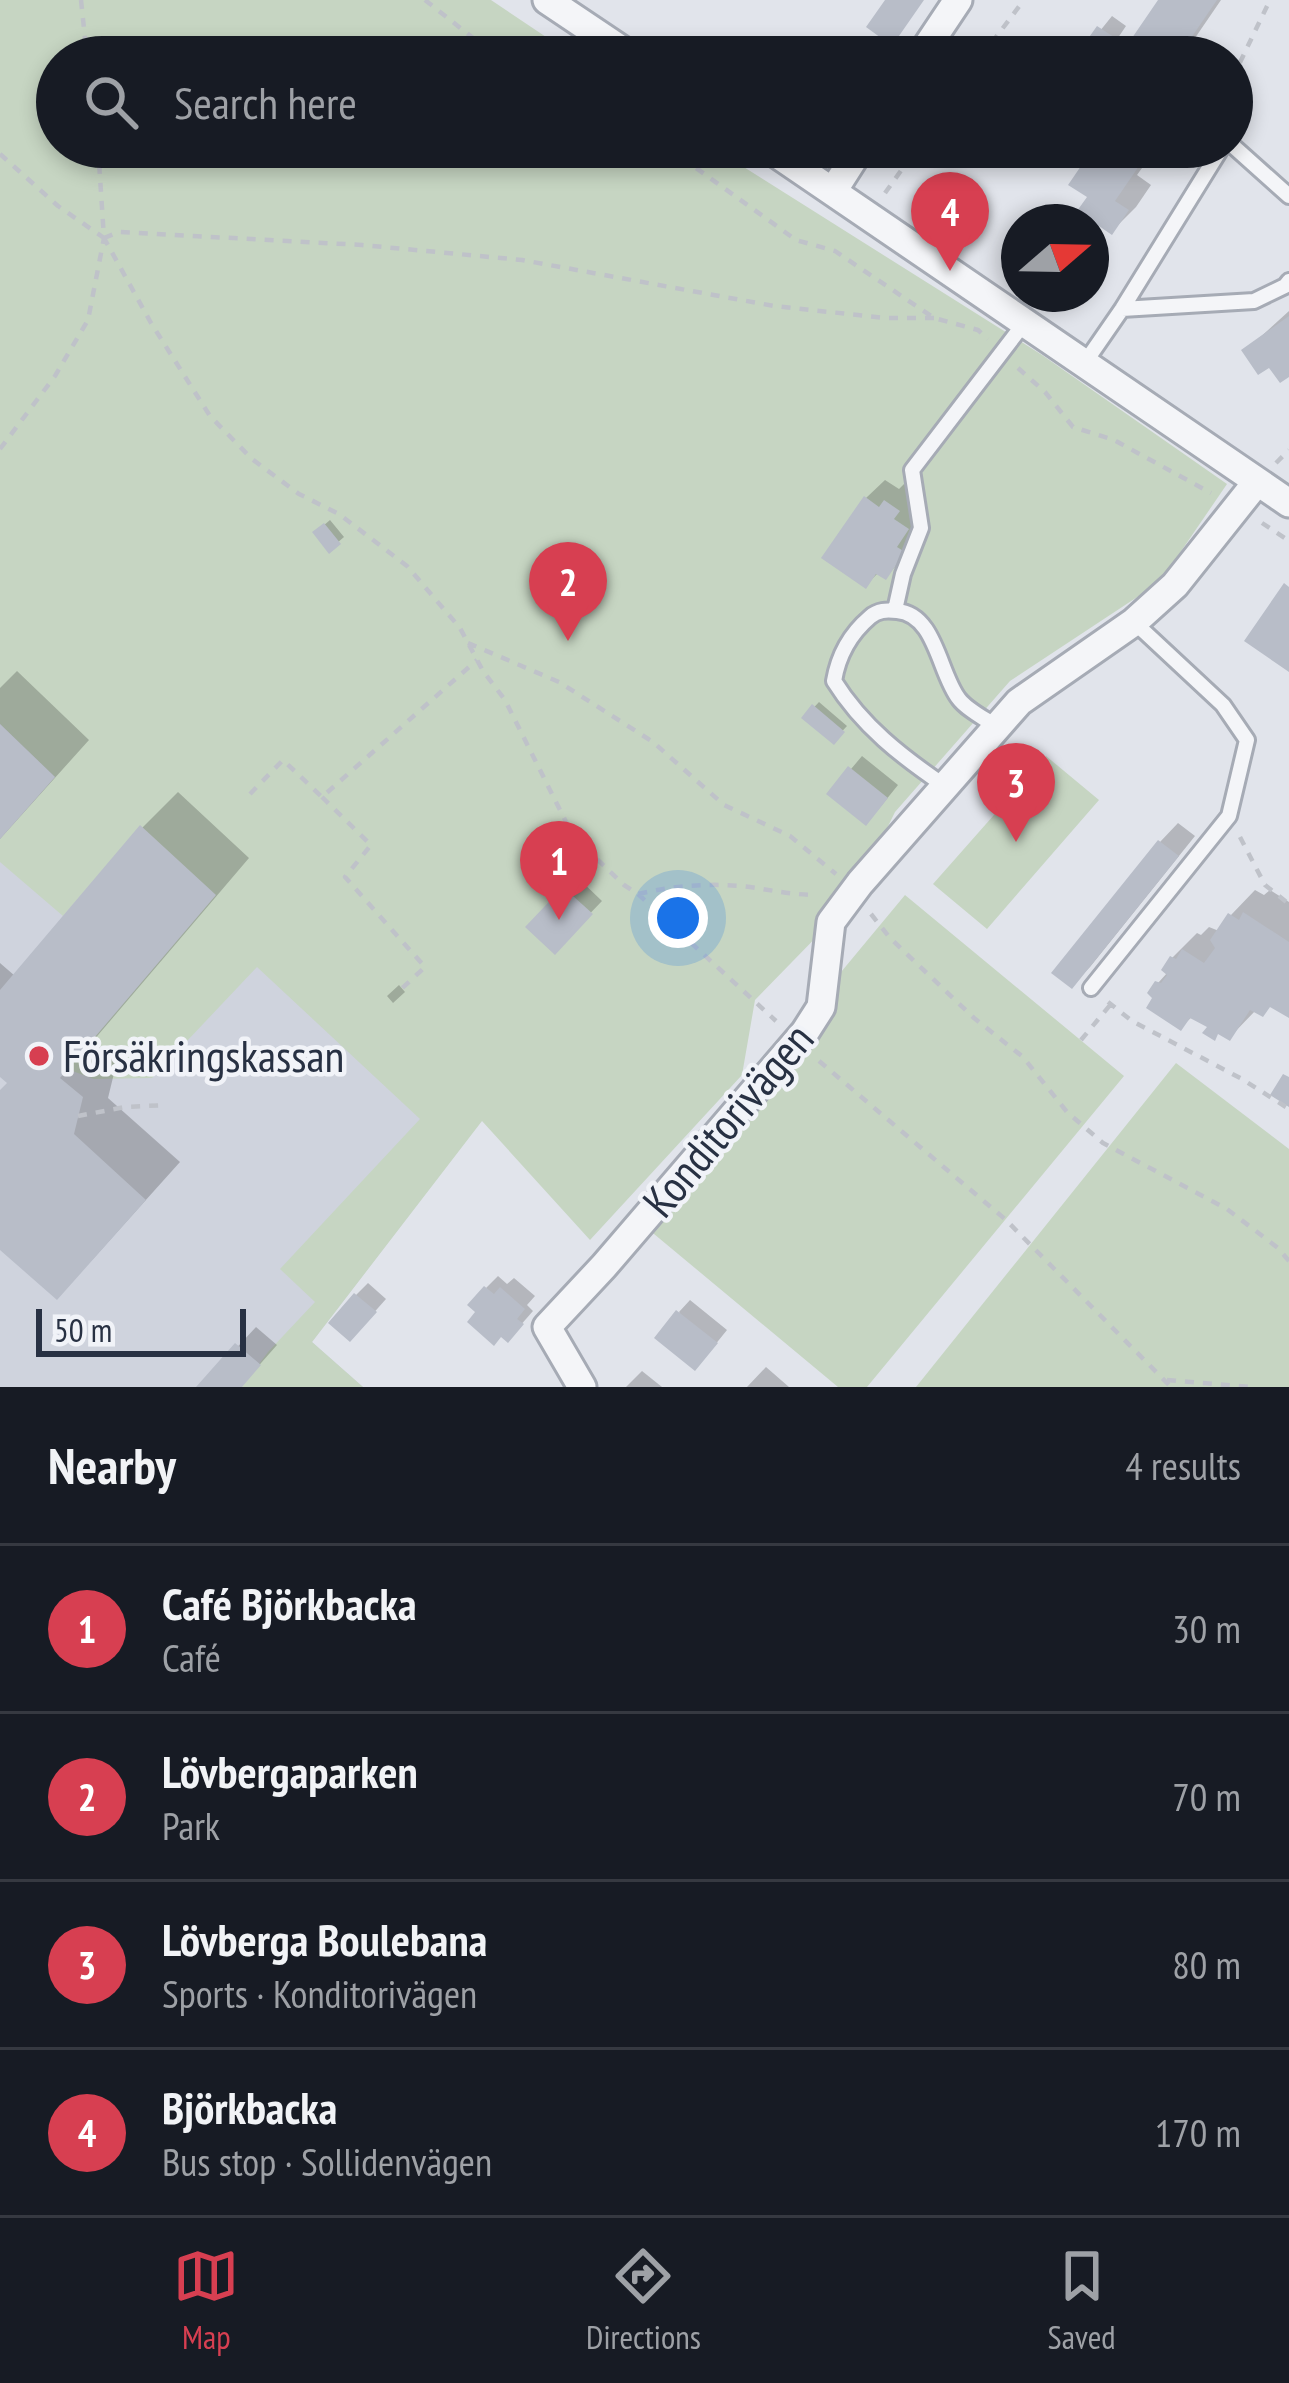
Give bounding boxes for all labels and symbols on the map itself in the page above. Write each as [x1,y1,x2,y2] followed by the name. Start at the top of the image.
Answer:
[911,172,989,271] pin: 4
[1001,204,1109,312] north arrow
[529,542,607,641] pin: 2
[977,743,1055,842] pin: 3
[520,821,598,920] pin: 1
[648,888,708,948] your location
[629,1010,825,1228] street label: Konditorivägen
[63,1026,344,1084] place label: Försäkringskassan
[26,1043,52,1069] marker: Försäkringskassan
[36,1303,246,1356] scale bar

